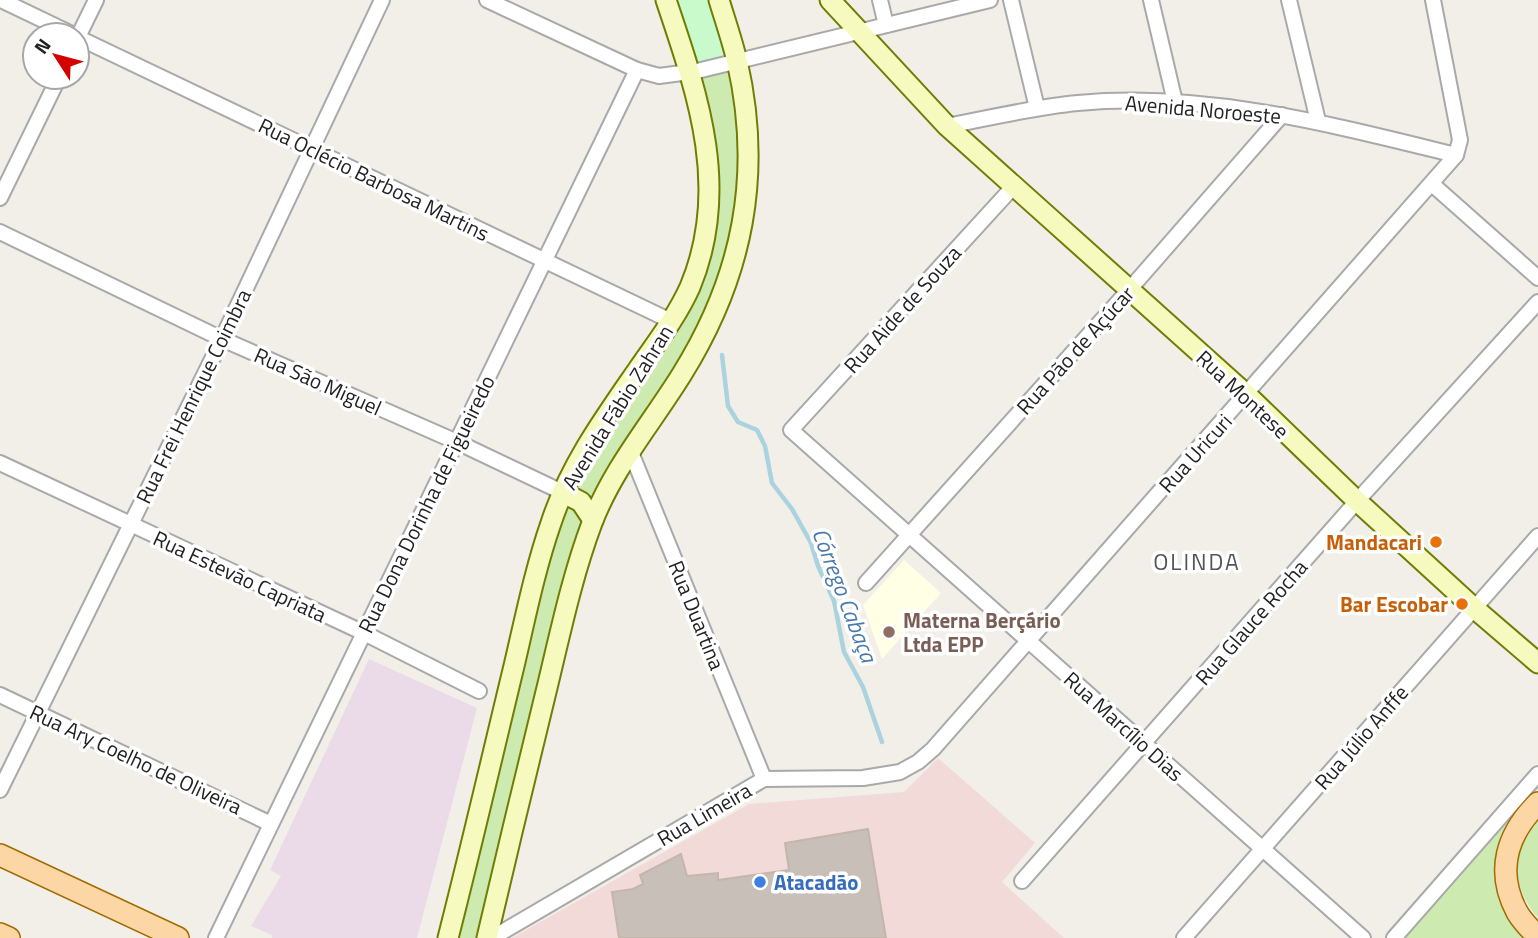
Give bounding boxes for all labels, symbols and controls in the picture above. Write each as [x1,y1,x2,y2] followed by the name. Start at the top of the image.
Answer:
[21,21,91,91] north arrow
[26,32,57,60] text: N
[1124,86,1282,132] street label: Avenida Noroeste
[253,109,495,249] street label: Rua Oclécio Barbosa Martins
[836,238,969,380] street label: Rua Aide de Souza
[1008,278,1142,422] street label: Rua Pão de Açúcar
[127,283,259,509] street label: Rua Frei Henrique Coimbra
[553,318,681,496] street label: Avenida Fábio Zahran
[249,339,387,423] street label: Rua São Miguel
[1189,342,1297,446] street label: Rua Montese
[350,370,502,638] street label: Rua Dona Dorinha de Figueiredo
[1151,406,1239,500] street label: Rua Uricuri
[148,522,332,630] street label: Rua Estevão Capriata
[803,523,887,669] water label: Córrego Cabaça
[1326,526,1422,558] place label: Mandacari
[1428,534,1444,550] marker: Mandacari
[1153,544,1241,579] district label: OLINDA
[1187,552,1315,692] street label: Rua Glauce Rocha
[661,555,734,675] street label: Rua Duartina
[1340,588,1448,620] place label: Bar Escobar
[1454,596,1470,612] marker: Bar Escobar
[903,604,1061,660] place label: Materna Berçário Ltda EPP
[881,624,897,640] marker: Materna Berçário Ltda EPP
[1057,663,1191,789] street label: Rua Marcílio Dias
[1306,678,1416,796] street label: Rua Júlio Anffe
[25,696,248,823] street label: Rua Ary Coelho de Oliveira
[651,774,758,854] street label: Rua Limeira
[774,866,858,898] place label: Atacadão
[752,874,768,890] marker: Atacadão

